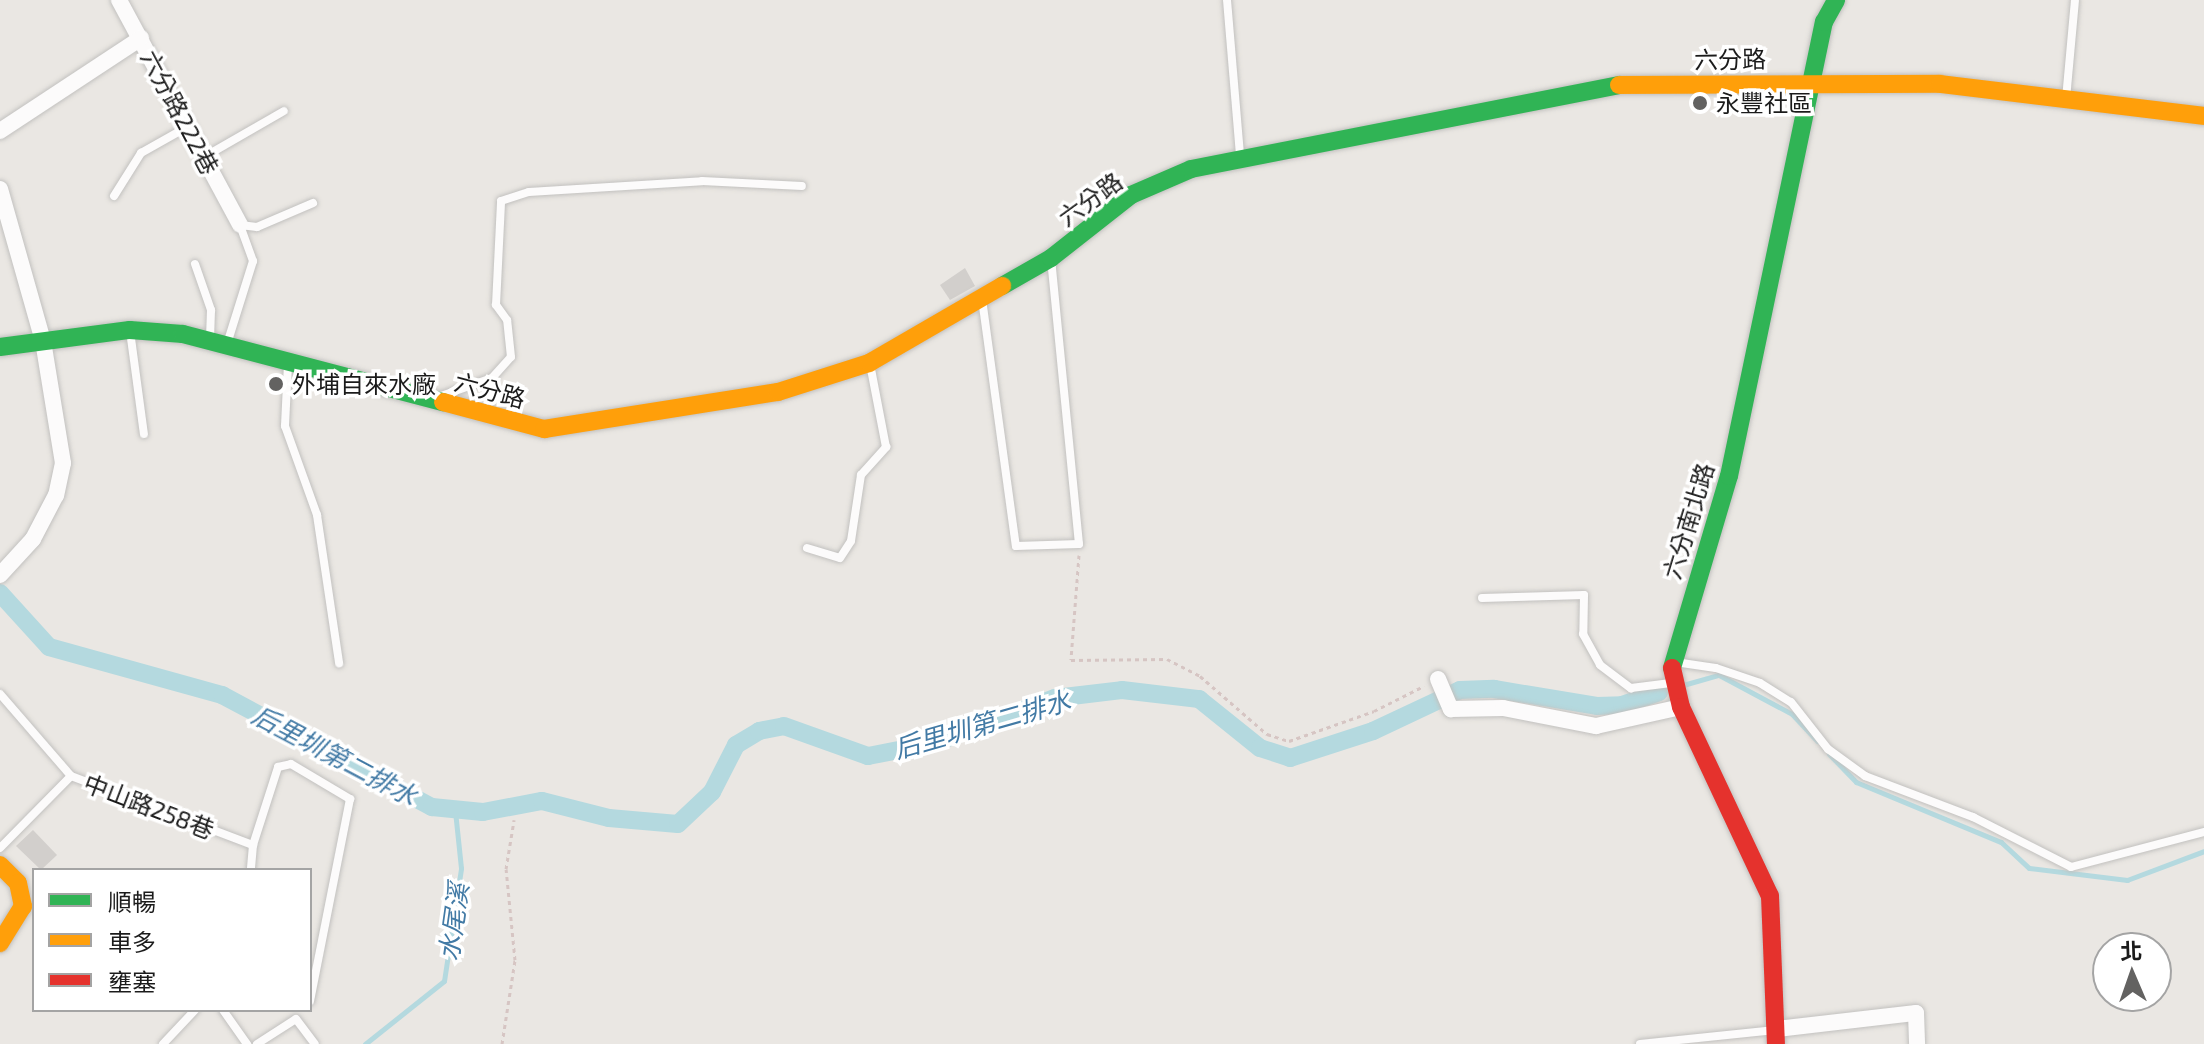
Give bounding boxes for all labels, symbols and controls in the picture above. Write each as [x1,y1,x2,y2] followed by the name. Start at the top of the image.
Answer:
[1694,44,1766,74] street label: 六分路
[135,45,225,179] street label: 六分路222巷
[1716,89,1812,117] place label: 永豐社區
[1691,94,1709,112] marker: 永豐社區
[1052,166,1128,232] street label: 六分路
[451,367,529,413] street label: 六分路
[292,370,436,398] place label: 外埔自來水廠
[267,375,285,393] marker: 外埔自來水廠
[1657,459,1719,583] street label: 六分南北路
[890,684,1074,764] water label: 后里圳第二排水
[247,699,423,811] water label: 后里圳第二排水
[80,768,218,844] street label: 中山路258巷
[32,868,312,1012] legend
[432,881,474,963] water label: 水尾溪
[108,887,156,916] text: 順暢
[108,927,156,956] text: 車多
[2092,932,2172,1012] north arrow
[2120,937,2143,963] text: 北
[108,967,156,996] text: 壅塞

